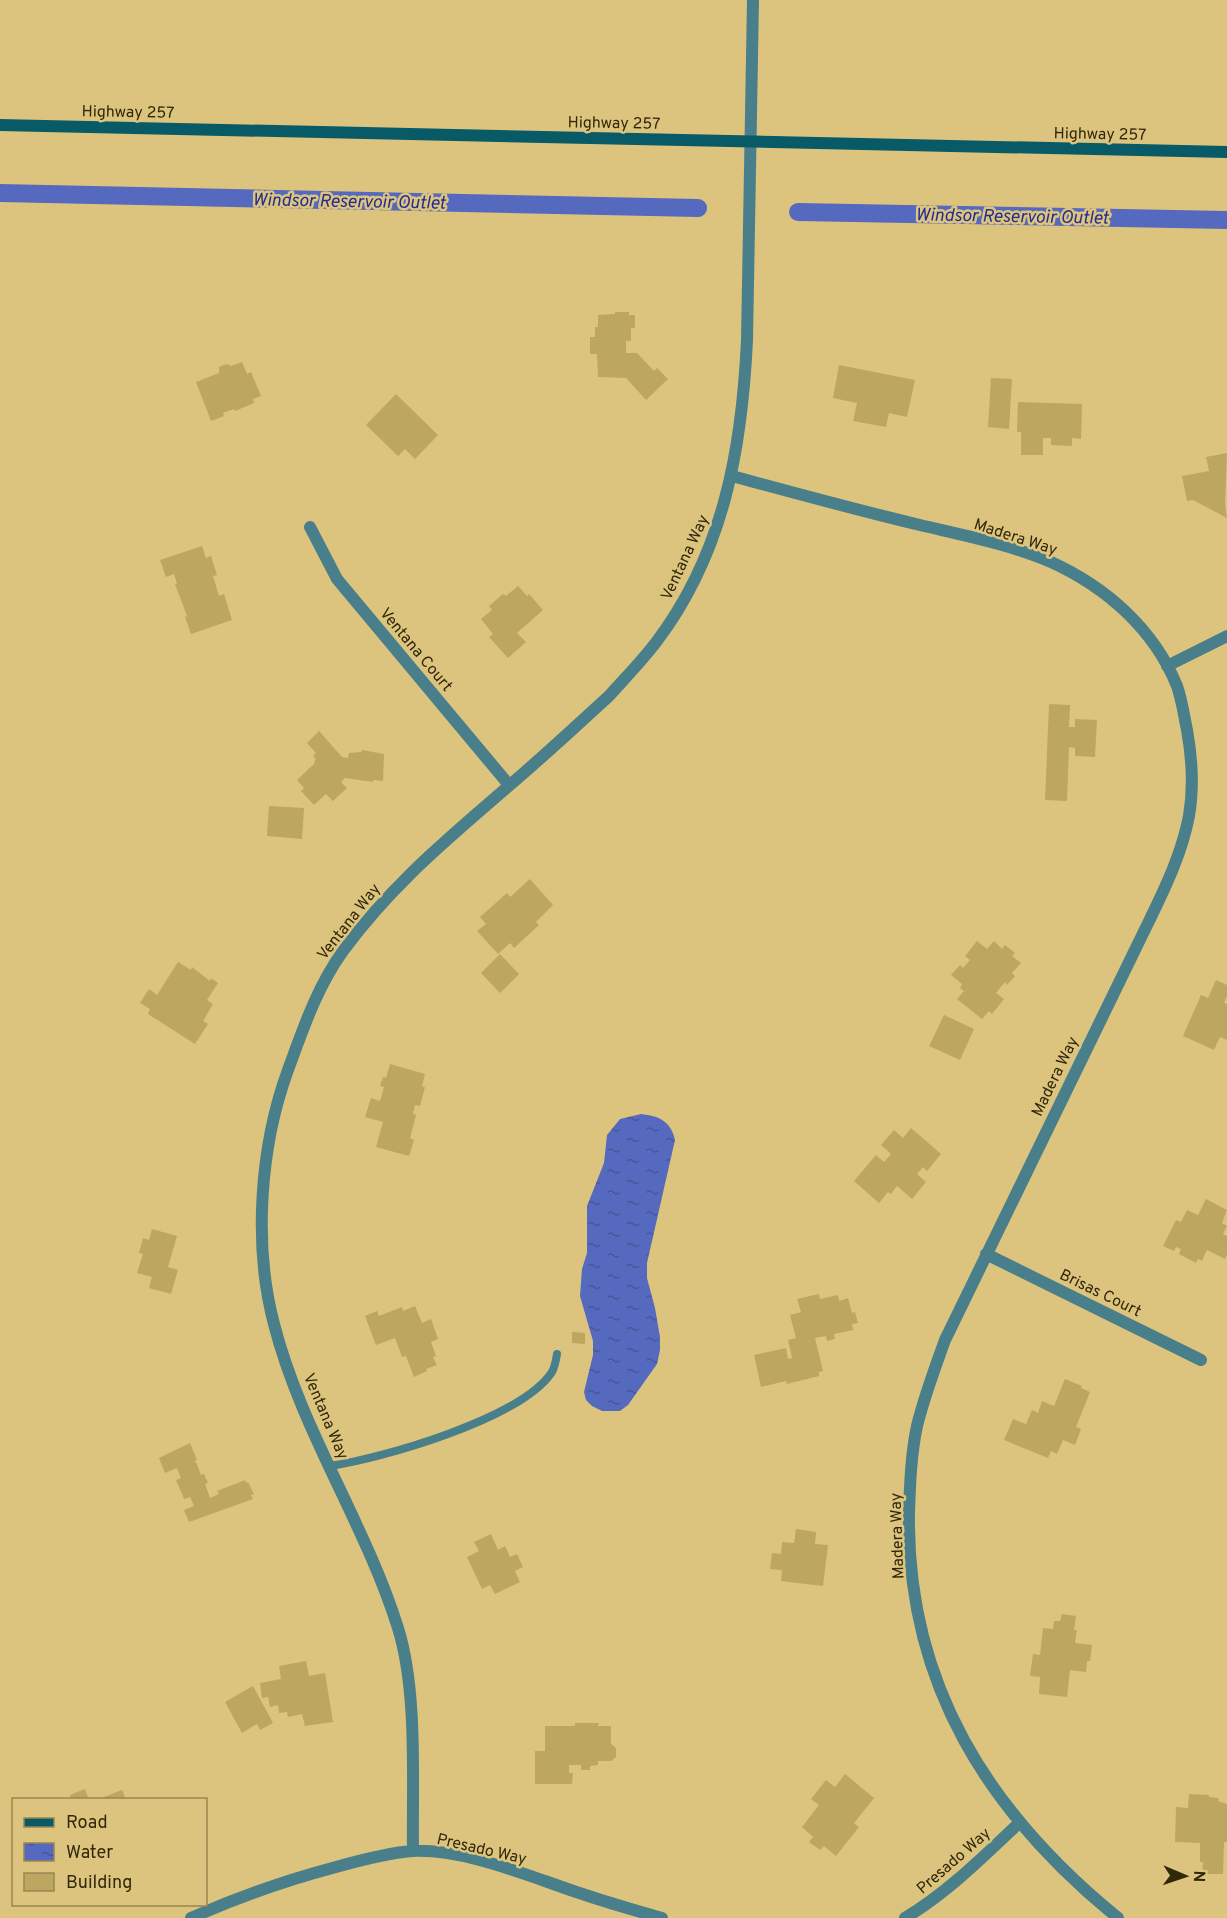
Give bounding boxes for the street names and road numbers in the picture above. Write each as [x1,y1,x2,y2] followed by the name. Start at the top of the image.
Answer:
[81,102,175,124] street label: Highway 257
[567,113,661,135] street label: Highway 257
[1053,124,1147,146] street label: Highway 257
[657,512,714,604] street label: Ventana Way
[971,515,1060,561] street label: Madera Way
[375,604,456,696] street label: Ventana Court
[313,880,386,965] street label: Ventana Way
[1028,1034,1084,1120] street label: Madera Way
[1056,1265,1144,1322] street label: Brisas Court
[298,1371,352,1463] street label: Ventana Way
[886,1492,910,1579] street label: Madera Way
[913,1824,995,1899] street label: Presado Way
[435,1830,528,1870] street label: Presado Way

